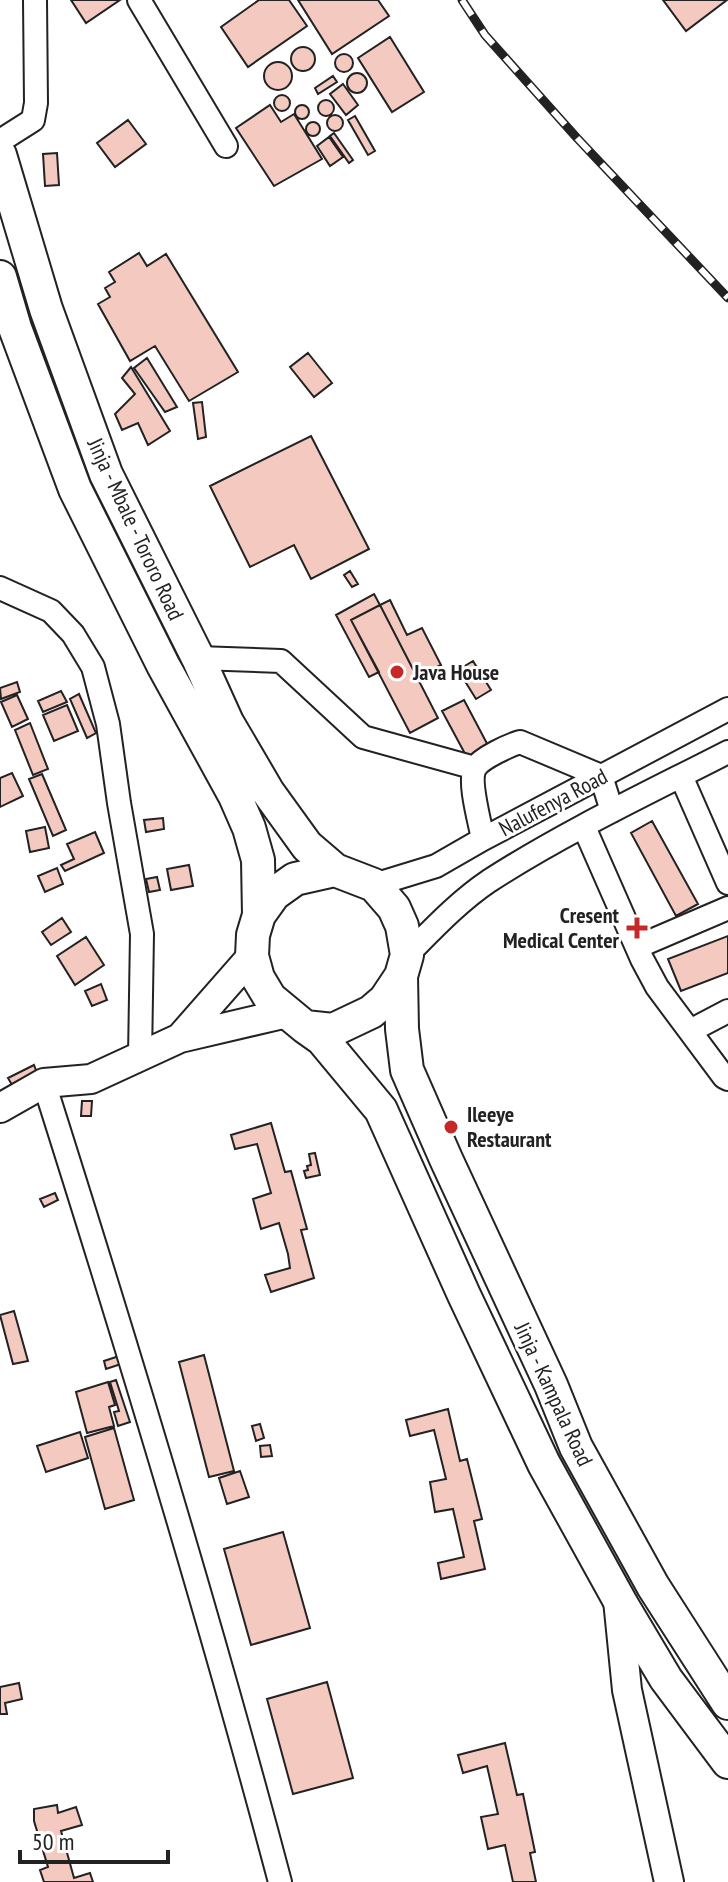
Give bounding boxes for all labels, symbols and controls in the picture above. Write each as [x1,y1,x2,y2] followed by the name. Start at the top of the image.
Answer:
[81,433,190,625] street label: Jinja - Mbale - Tororo Road
[412,658,499,686] place label: Java House
[388,663,406,681] marker: Java House
[494,762,612,842] street label: Nalufenya Road
[503,901,620,954] place label: Cresent Medical Center
[626,917,648,939] marker: Cresent Medical Center
[467,1100,552,1153] place label: Ileeye Restaurant
[442,1118,460,1136] marker: Ileeye Restaurant
[508,1317,600,1470] street label: Jinja - Kampala Road
[20,1814,168,1864] scale bar
[32,1826,74,1857] text: 50 m

